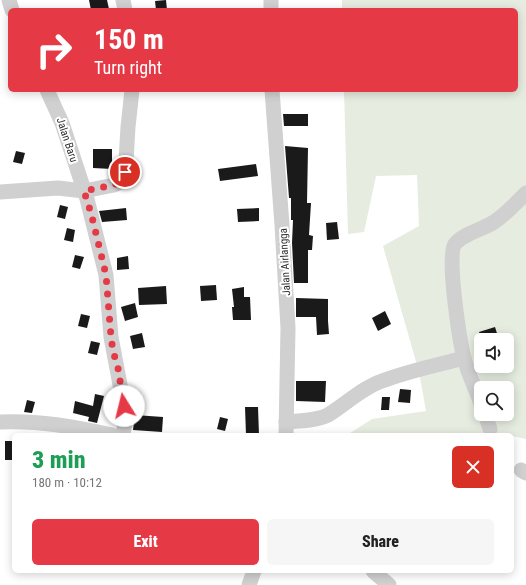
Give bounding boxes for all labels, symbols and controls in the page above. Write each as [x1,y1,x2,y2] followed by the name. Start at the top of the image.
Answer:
[94,23,164,56] text: 150 m
[28,24,80,76] icon: right
[94,57,162,78] text: Turn right
[54,116,80,164] street label: Jalan Baru
[108,155,142,189] pin
[114,161,136,183] icon: arrive
[277,228,293,296] street label: Jalan Airlangga
[474,333,514,421] map controls
[474,333,514,373] button: sound
[474,381,514,421] button: search
[103,385,145,427] position arrow
[32,446,86,474] text: 3 min
[452,446,494,488] button: close
[32,475,102,490] text: 180 m · 10:12
[32,519,259,565] button: Exit
[267,519,494,565] button: Share

